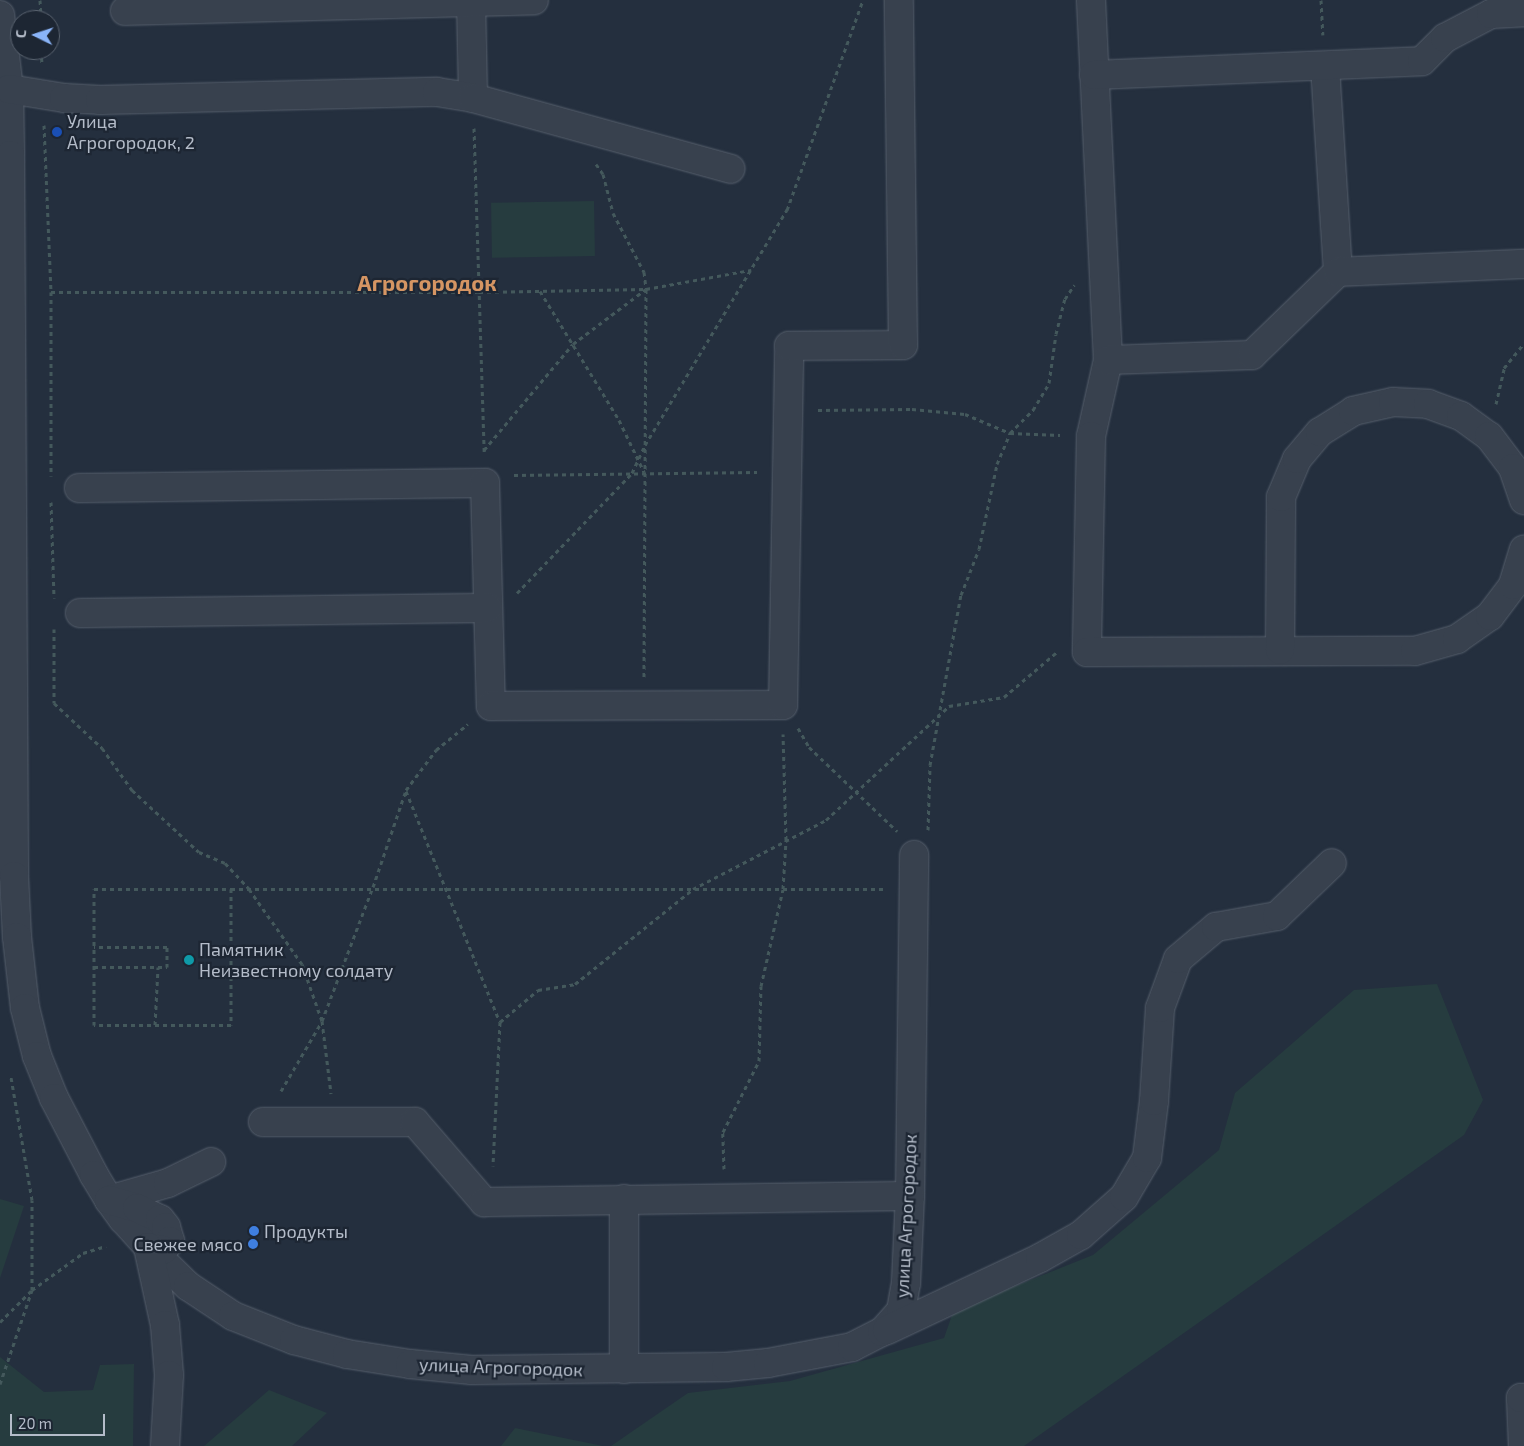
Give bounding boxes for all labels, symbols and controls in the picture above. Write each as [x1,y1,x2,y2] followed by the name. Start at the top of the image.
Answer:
[10,10,60,60] north arrow
[12,29,29,39] text: С
[67,111,195,154] place label: Улица Агрогородок, 2
[51,126,63,138] marker: Улица Агрогородок, 2
[357,270,497,296] district label: Агрогородок
[199,939,393,982] place label: Памятник Неизвестному солдату
[183,954,195,966] marker: Памятник Неизвестному солдату
[891,1134,921,1298] street label: улица Агрогородок
[264,1220,348,1242] place label: Продукты
[248,1225,260,1237] marker: Продукты
[133,1233,243,1255] place label: Свежее мясо
[247,1238,259,1250] marker: Свежее мясо
[419,1353,583,1381] street label: улица Агрогородок
[12,1404,108,1436] scale bar
[18,1414,52,1432] text: 20 m

